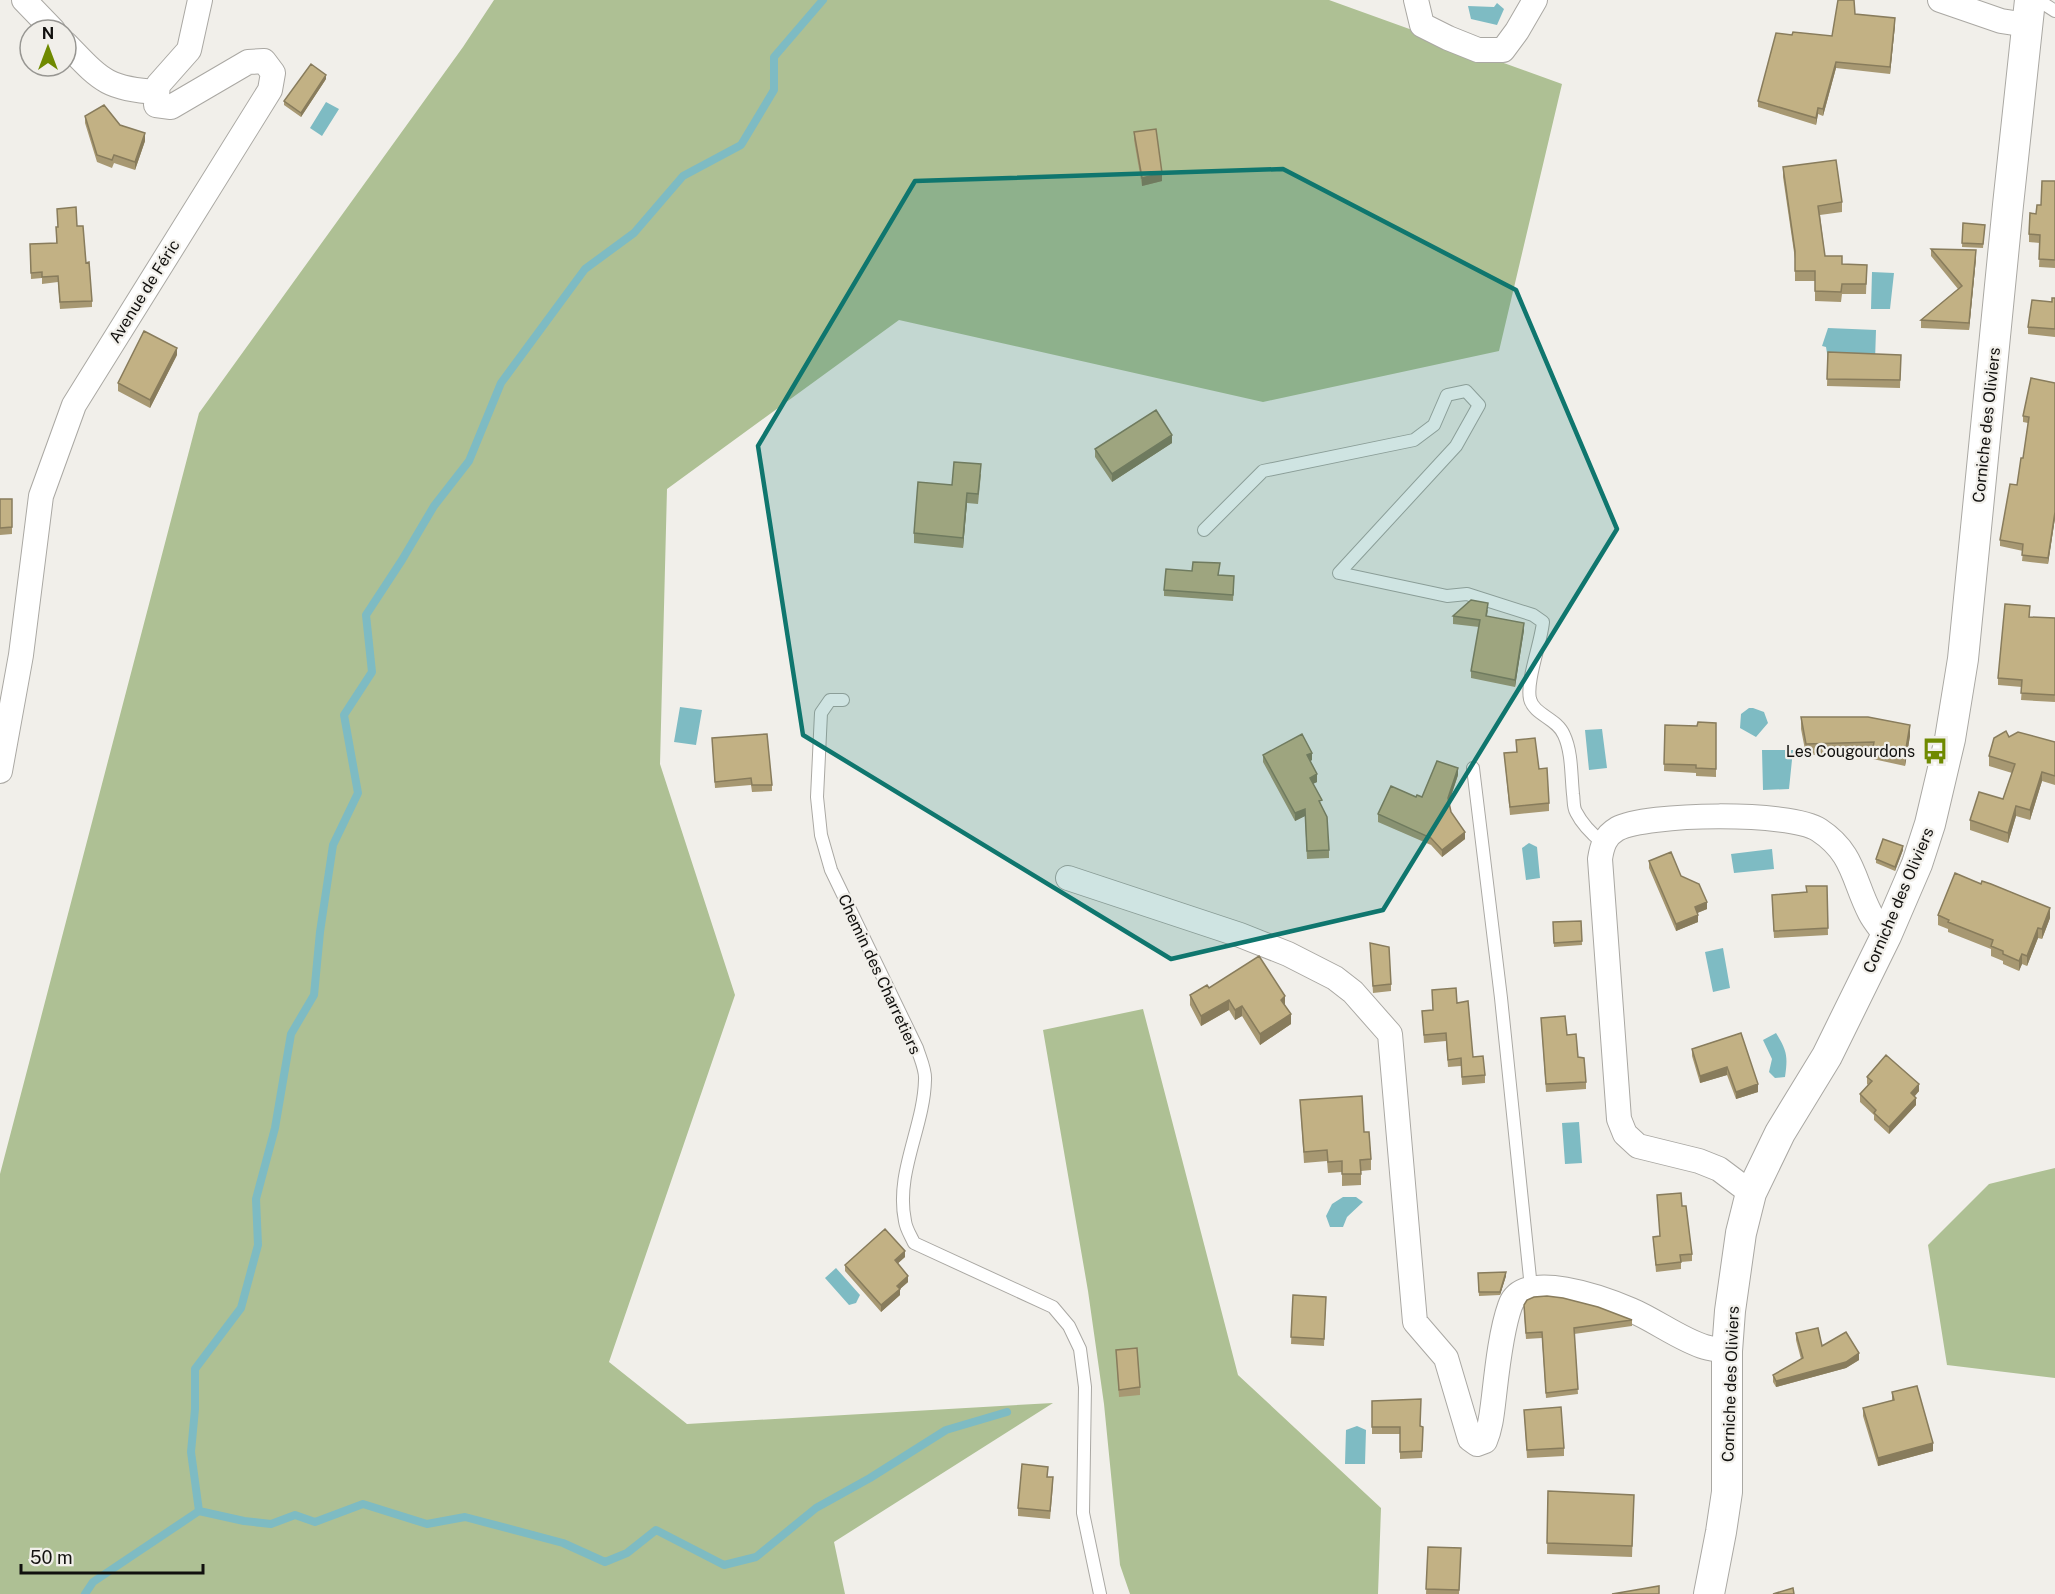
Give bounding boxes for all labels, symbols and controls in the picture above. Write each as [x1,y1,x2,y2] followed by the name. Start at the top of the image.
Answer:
[18,18,78,78] north arrow
[42,24,54,43] text: N
[105,236,184,346] street label: Avenue de Féric
[1969,346,2004,504] street label: Corniche des Oliviers
[1920,736,1950,766] bus stop icon: Les Cougourdons
[1786,742,1915,761] place label: Les Cougourdons
[1859,825,1938,976] street label: Corniche des Oliviers
[834,891,925,1057] street label: Chemin des Charretiers
[1718,1306,1743,1462] street label: Corniche des Oliviers
[21,1537,202,1575] scale bar
[30,1547,73,1568] text: 50 m

